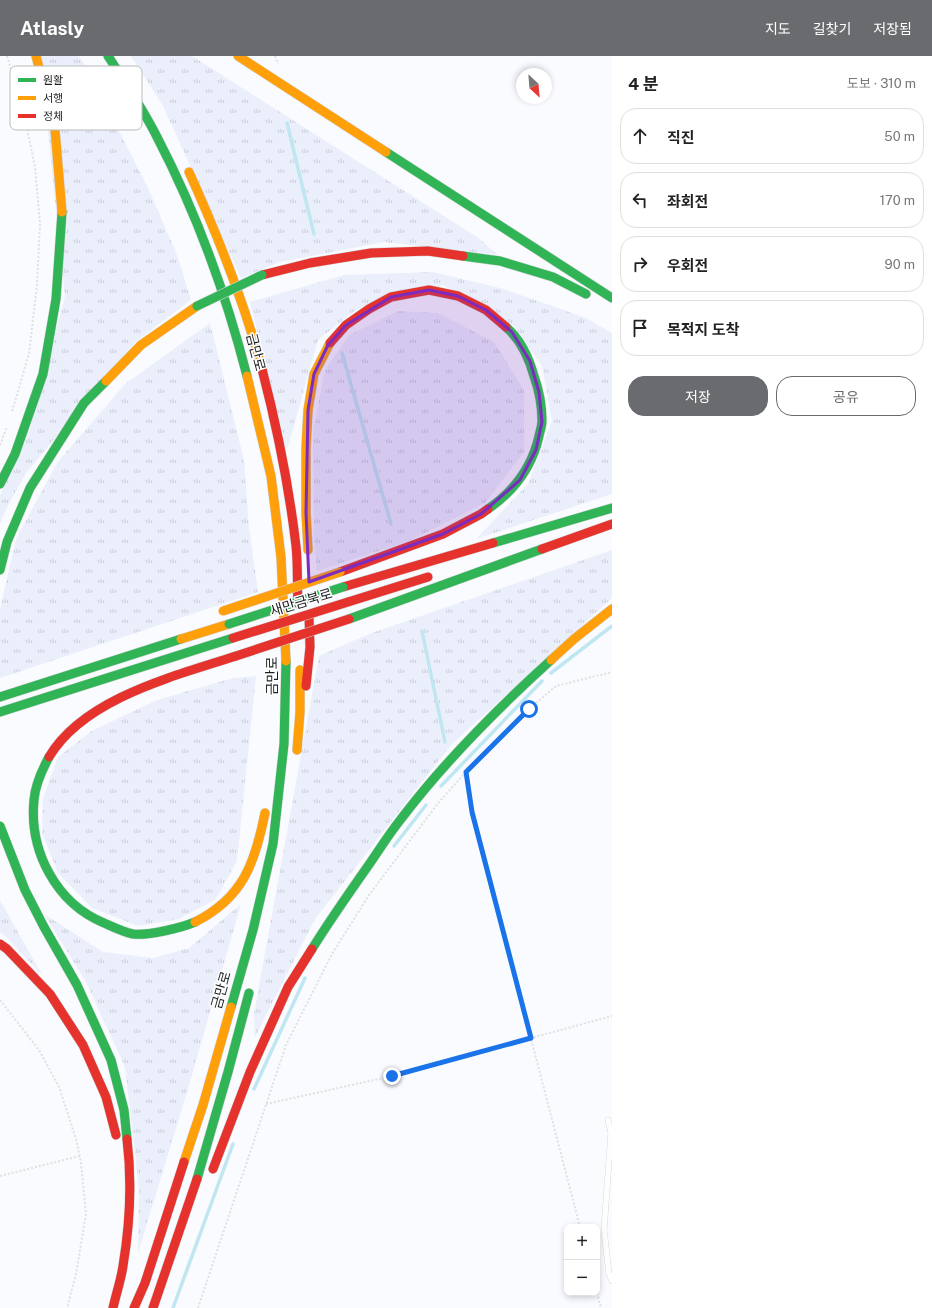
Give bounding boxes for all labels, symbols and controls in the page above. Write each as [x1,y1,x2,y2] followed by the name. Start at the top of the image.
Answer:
[20,17,84,39] text: Atlasly
[765,21,791,37] text: 지도
[813,21,851,37] text: 길찾기
[873,21,912,37] text: 저장됨
[10,66,142,130] legend
[516,68,552,104] north arrow
[43,74,63,86] text: 원활
[628,74,659,94] text: 4 분
[847,76,916,91] text: 도보 · 310 m
[43,92,63,104] text: 서행
[43,110,63,122] text: 정체
[629,125,651,147] icon: ahead
[667,129,695,146] text: 직진
[884,129,915,144] text: 50 m
[629,189,651,211] icon: left
[667,193,708,210] text: 좌회전
[880,193,915,208] text: 170 m
[629,253,651,275] icon: right
[667,257,708,274] text: 우회전
[885,257,915,272] text: 90 m
[629,317,651,339] icon: arrive
[667,321,739,338] text: 목적지 도착
[243,331,269,373] street label: 금만로
[628,376,768,416] button: 저장
[776,376,916,416] button: 공유
[268,585,334,619] street label: 새만금북로
[264,657,280,695] street label: 금만로
[520,700,538,718] route start
[208,969,234,1011] street label: 금만로
[383,1067,401,1085] route end
[564,1224,600,1296] map controls
[564,1224,600,1260] button: +
[564,1260,600,1296] button: −

